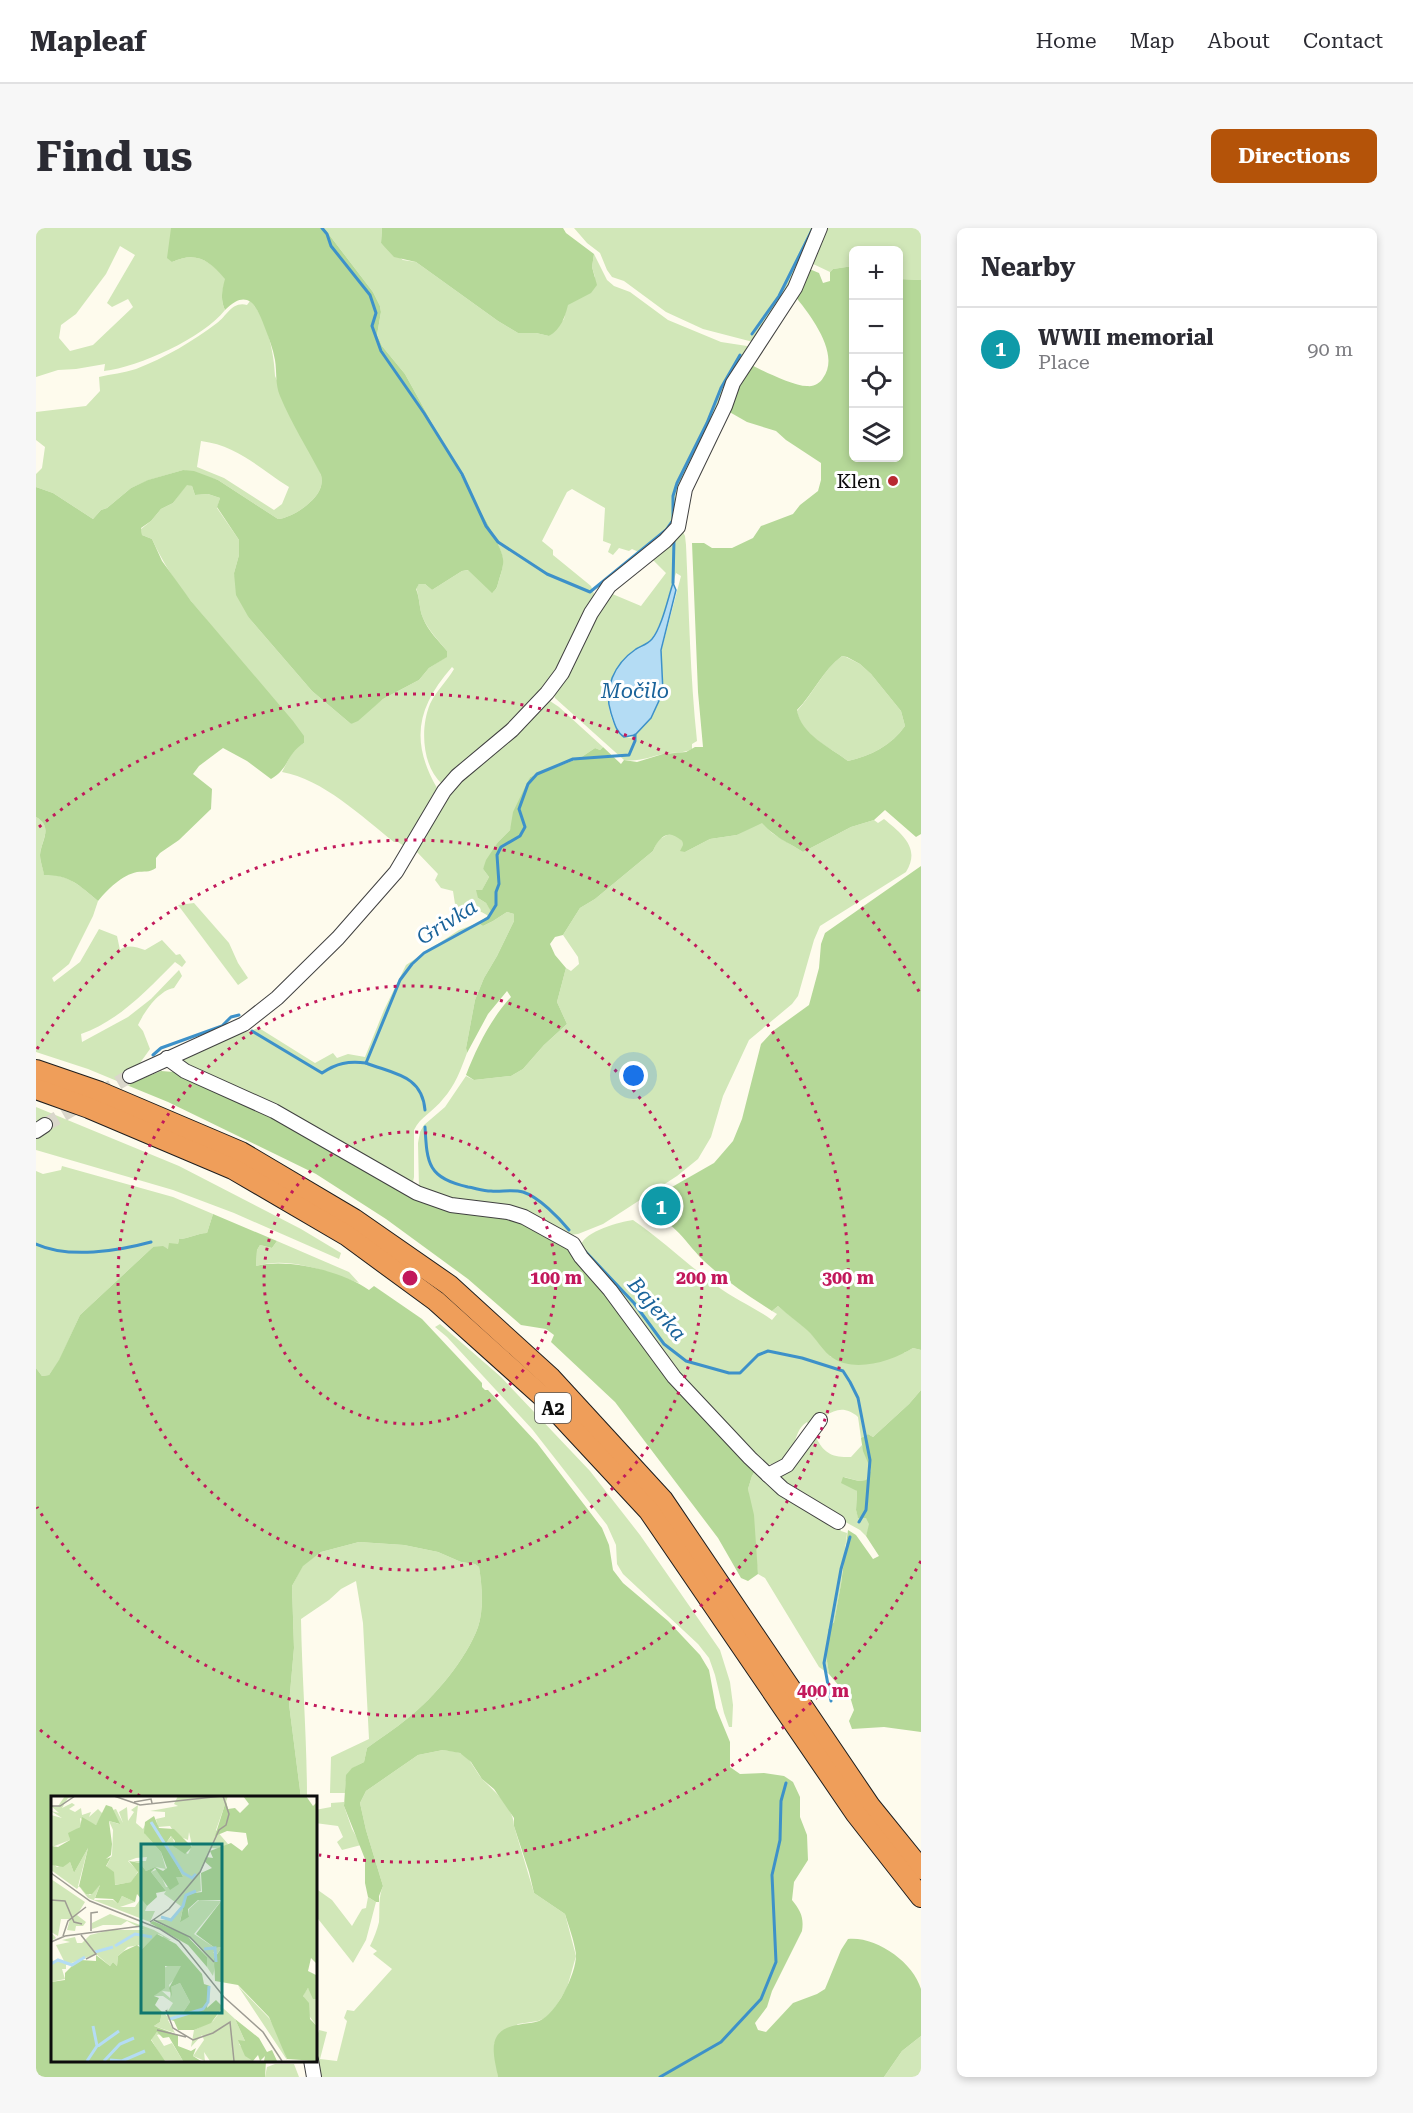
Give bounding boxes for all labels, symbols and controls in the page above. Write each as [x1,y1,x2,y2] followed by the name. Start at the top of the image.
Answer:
[30,25,146,58] text: Mapleaf
[1036,29,1097,53] text: Home
[1130,29,1175,53] text: Map
[1208,29,1270,53] text: About
[1303,29,1383,53] text: Contact
[1211,129,1377,183] button: Directions
[36,132,193,181] text: Find us
[849,246,903,462] map controls
[849,246,903,300] button: +
[981,252,1075,282] text: Nearby
[849,300,903,354] button: −
[1038,325,1214,350] text: WWII memorial
[995,337,1006,361] text: 1
[1307,337,1353,361] text: 90 m
[1038,350,1090,374] text: Place
[849,354,903,408] button: locate
[849,408,903,462] button: layers
[836,469,881,493] place label: Klen
[886,474,900,488] marker: Klen
[600,679,669,703] water label: Močilo
[412,894,482,950] water label: Grivka
[619,1061,648,1090] your location
[642,1184,680,1228] pin: 1
[530,1267,583,1288] text: 100 m
[676,1267,729,1288] text: 200 m
[822,1267,875,1288] text: 300 m
[400,1268,420,1288] centre of rings
[622,1272,691,1346] water label: Bajerka
[535,1393,571,1423] road number: A2
[797,1680,850,1701] text: 400 m
[51,1796,316,2062] inset map

